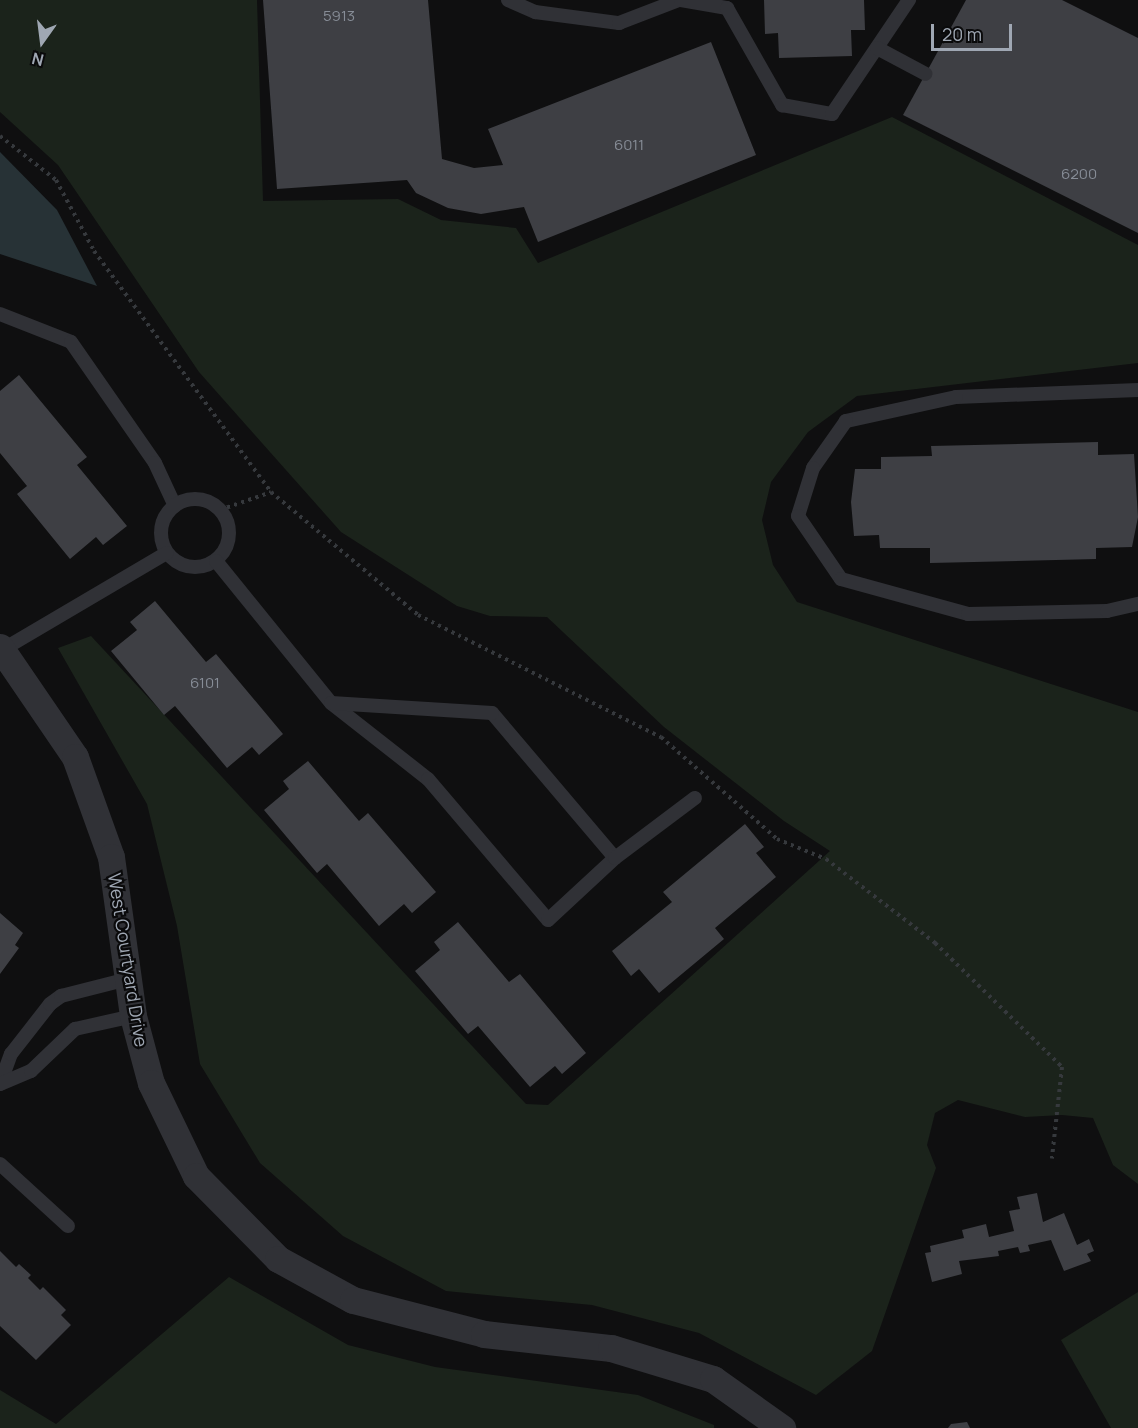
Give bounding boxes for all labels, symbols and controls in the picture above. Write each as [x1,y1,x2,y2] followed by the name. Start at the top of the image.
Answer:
[323,7,355,25] house number: 5913
[12,12,72,72] north arrow
[934,12,1015,50] scale bar
[942,22,982,46] text: 20 m
[29,47,46,72] text: N
[614,136,644,154] house number: 6011
[1061,165,1097,183] house number: 6200
[190,674,220,692] house number: 6101
[104,871,152,1049] street label: West Courtyard Drive

